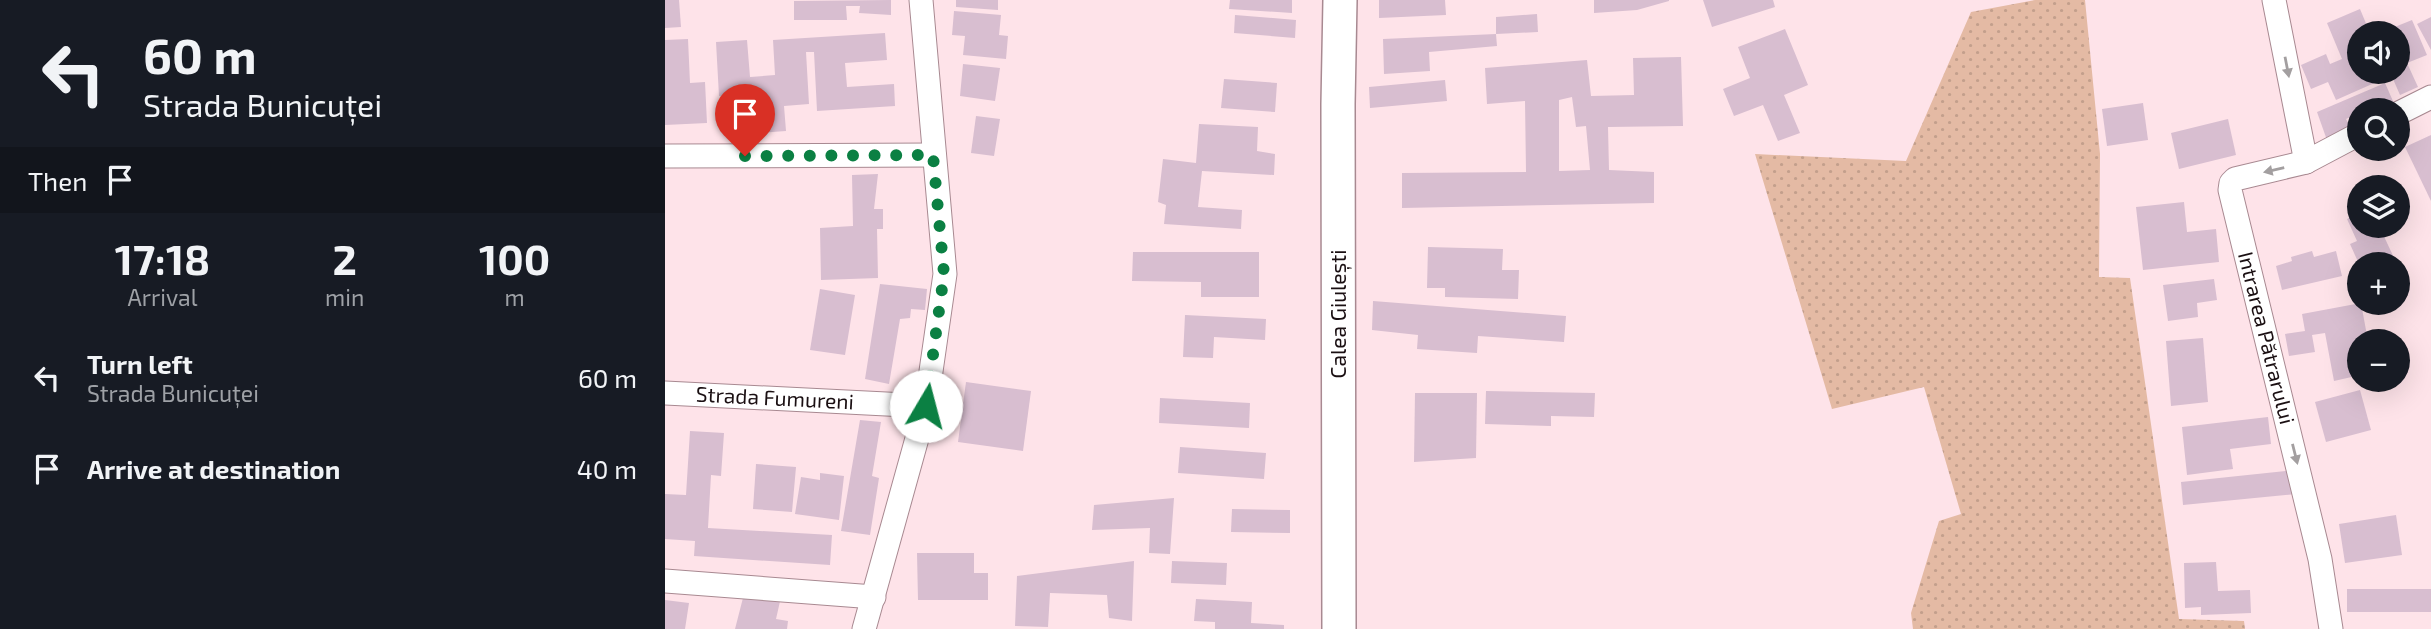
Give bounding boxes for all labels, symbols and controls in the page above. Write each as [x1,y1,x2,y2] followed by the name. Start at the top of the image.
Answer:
[2347,21,2410,392] map controls
[2347,21,2410,84] button: sound
[143,25,257,84] text: 60 m
[28,28,119,119] icon: left
[2282,56,2293,78] one-way arrow
[715,84,775,156] pin
[143,85,382,123] text: Strada Bunicuței
[726,95,764,133] icon: arrive
[2347,98,2410,161] button: search
[101,161,139,199] icon: arrive
[28,165,87,196] text: Then
[2263,165,2285,176] one-way arrow
[2347,175,2410,238] button: layers
[115,233,210,283] text: 17:18
[332,233,357,283] text: 2
[479,233,550,283] text: 100
[2234,249,2301,426] street label: Intrarea Pătrarului
[1325,250,1352,378] street label: Calea Giulești
[2347,252,2410,315] button: +
[128,283,198,311] text: Arrival
[325,283,364,311] text: min
[505,283,525,311] text: m
[2347,329,2410,392] button: −
[87,348,193,379] text: Turn left
[28,359,66,397] icon: left
[578,362,637,393] text: 60 m
[889,369,963,443] position arrow
[87,379,259,407] text: Strada Bunicuței
[695,381,855,413] street label: Strada Fumureni
[2290,444,2301,466] one-way arrow
[28,450,66,488] icon: arrive
[87,453,340,484] text: Arrive at destination
[577,453,637,484] text: 40 m

